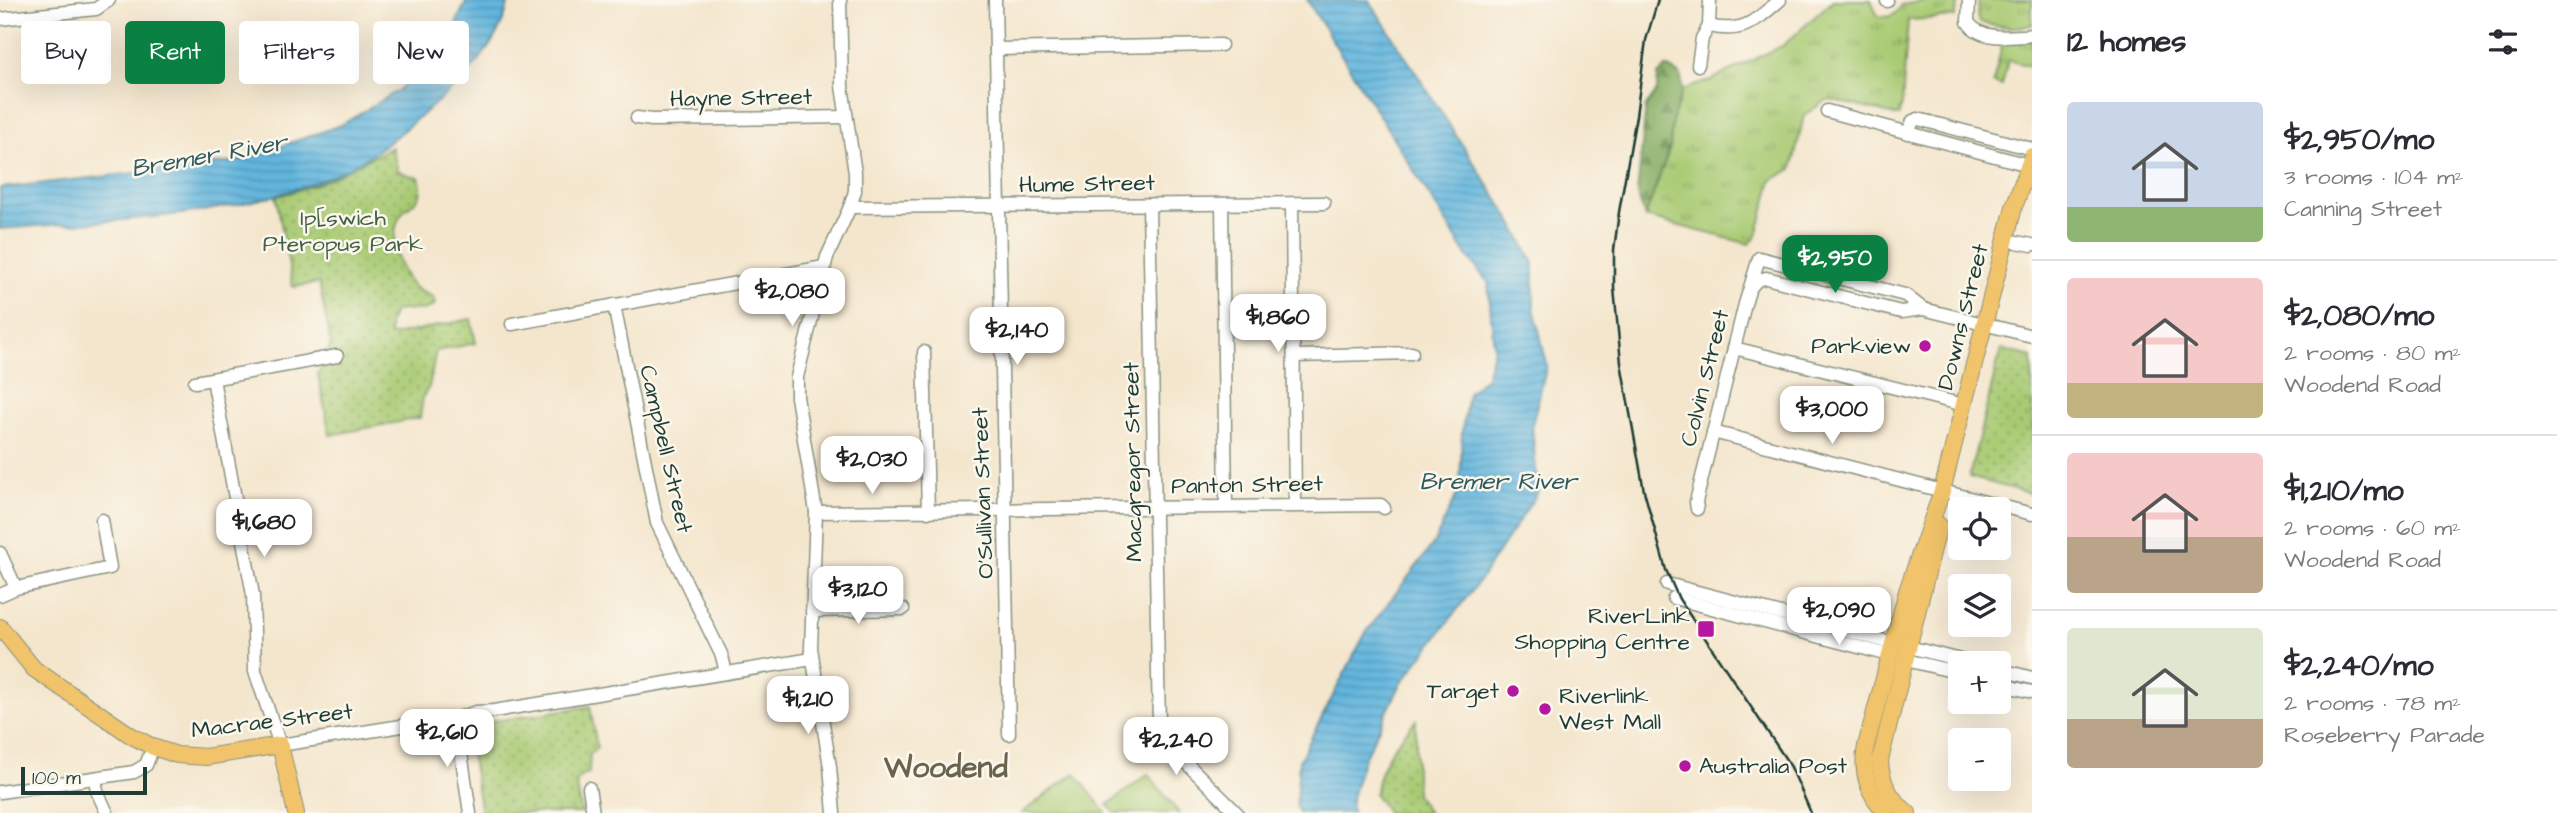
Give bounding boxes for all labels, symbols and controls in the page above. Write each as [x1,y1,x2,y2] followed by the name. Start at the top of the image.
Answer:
[21,21,111,84] chip: Buy
[125,21,225,84] chip: Rent
[239,21,359,84] chip: Filters
[373,21,469,84] chip: New
[2067,21,2186,63] text: 12 homes
[2484,23,2522,61] icon: filters
[670,81,813,116] street label: Hayne Street
[2284,119,2434,161] text: $2,950/mo
[129,125,292,186] water label: Bremer River
[2123,130,2207,214] icon: home
[2284,161,2463,193] text: 3 rooms · 104 m²
[1019,167,1156,201] street label: Hume Street
[2284,193,2442,225] text: Canning Street
[263,202,423,260] park label: Ip[swich Pteropus Park
[1778,236,1892,295] pin: $2,950
[1929,240,1997,393] street label: Downs Street
[1798,242,1872,274] text: $2,950
[735,268,849,328] pin: $2,080
[755,275,829,307] text: $2,080
[1221,294,1335,354] pin: $1,860
[2284,295,2434,337] text: $2,080/mo
[1246,301,1310,333] text: $1,860
[1673,306,1738,450] street label: Colvin Street
[2123,306,2207,390] icon: home
[960,308,1074,367] pin: $2,140
[985,314,1049,346] text: $2,140
[1811,330,1911,362] place label: Parkview
[2284,337,2461,369] text: 2 rooms · 80 m²
[1917,338,1933,354] marker: Parkview
[1115,361,1152,562] street label: Macgregor Street
[631,362,701,537] street label: Campbell Street
[2284,369,2441,401] text: Woodend Road
[1775,386,1889,446] pin: $3,000
[1796,393,1868,425] text: $3,000
[964,406,1002,579] street label: O'Sullivan Street
[815,436,929,496] pin: $2,030
[837,443,907,475] text: $2,030
[1419,465,1579,499] water label: Bremer River
[1171,468,1324,502] street label: Panton Street
[2284,470,2404,512] text: $1,210/mo
[2123,481,2207,565] icon: home
[1948,497,2011,791] map controls
[1948,497,2011,560] button: locate
[207,500,321,559] pin: $1,680
[232,506,296,538] text: $1,680
[2284,512,2461,544] text: 2 rooms · 60 m²
[2284,544,2441,576] text: Woodend Road
[801,566,915,626] pin: $3,120
[828,573,888,605] text: $3,120
[1948,574,2011,637] button: layers
[1782,588,1896,647] pin: $2,090
[1803,594,1875,626] text: $2,090
[1515,600,1690,659] place label: RiverLink Shopping Centre
[1696,619,1716,639] marker: RiverLink Shopping Centre
[2284,645,2434,687] text: $2,240/mo
[1948,651,2011,714] button: +
[2123,656,2207,740] icon: home
[1427,675,1500,708] place label: Target
[751,676,865,736] pin: $1,210
[1559,680,1661,738] place label: Riverlink West Mall
[783,683,833,715] text: $1,210
[1505,683,1521,699] marker: Target
[2284,687,2461,719] text: 2 rooms · 78 m²
[190,695,355,747] street label: Macrae Street
[1537,701,1553,717] marker: Riverlink West Mall
[390,710,504,769] pin: $2,610
[416,716,478,748] text: $2,610
[1119,718,1233,777] pin: $2,240
[2284,719,2485,751] text: Roseberry Parade
[1139,724,1213,756] text: $2,240
[1948,728,2011,791] button: −
[883,747,1009,789] district label: Woodend
[1699,750,1848,782] place label: Australia Post
[1677,758,1693,774] marker: Australia Post
[21,764,147,796] scale bar
[32,765,81,792] text: 100 m

